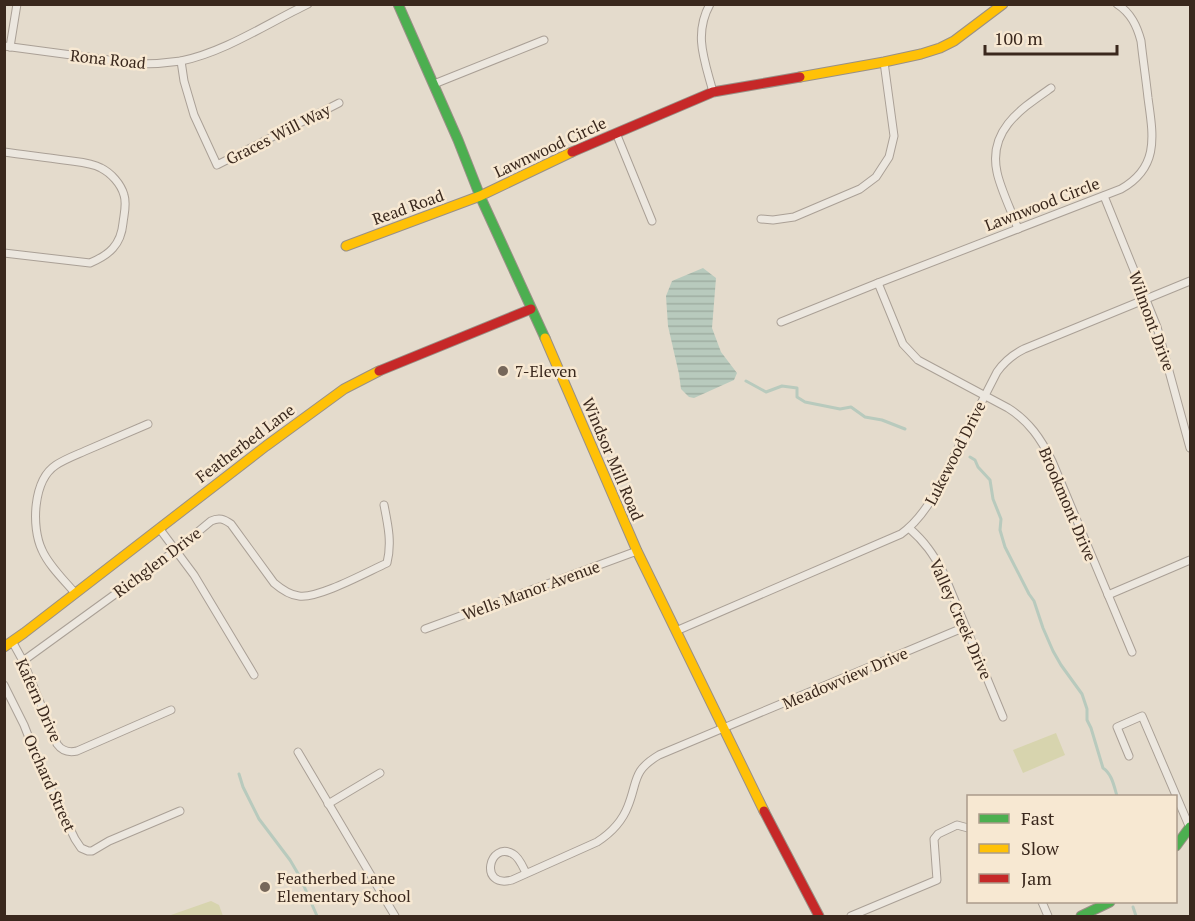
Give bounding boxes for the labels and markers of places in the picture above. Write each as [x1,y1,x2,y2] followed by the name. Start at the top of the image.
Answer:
[515,360,577,382] place label: 7-Eleven
[496,364,510,378] marker: 7-Eleven
[277,867,411,907] place label: Featherbed Lane Elementary School
[258,880,272,894] marker: Featherbed Lane Elementary School

